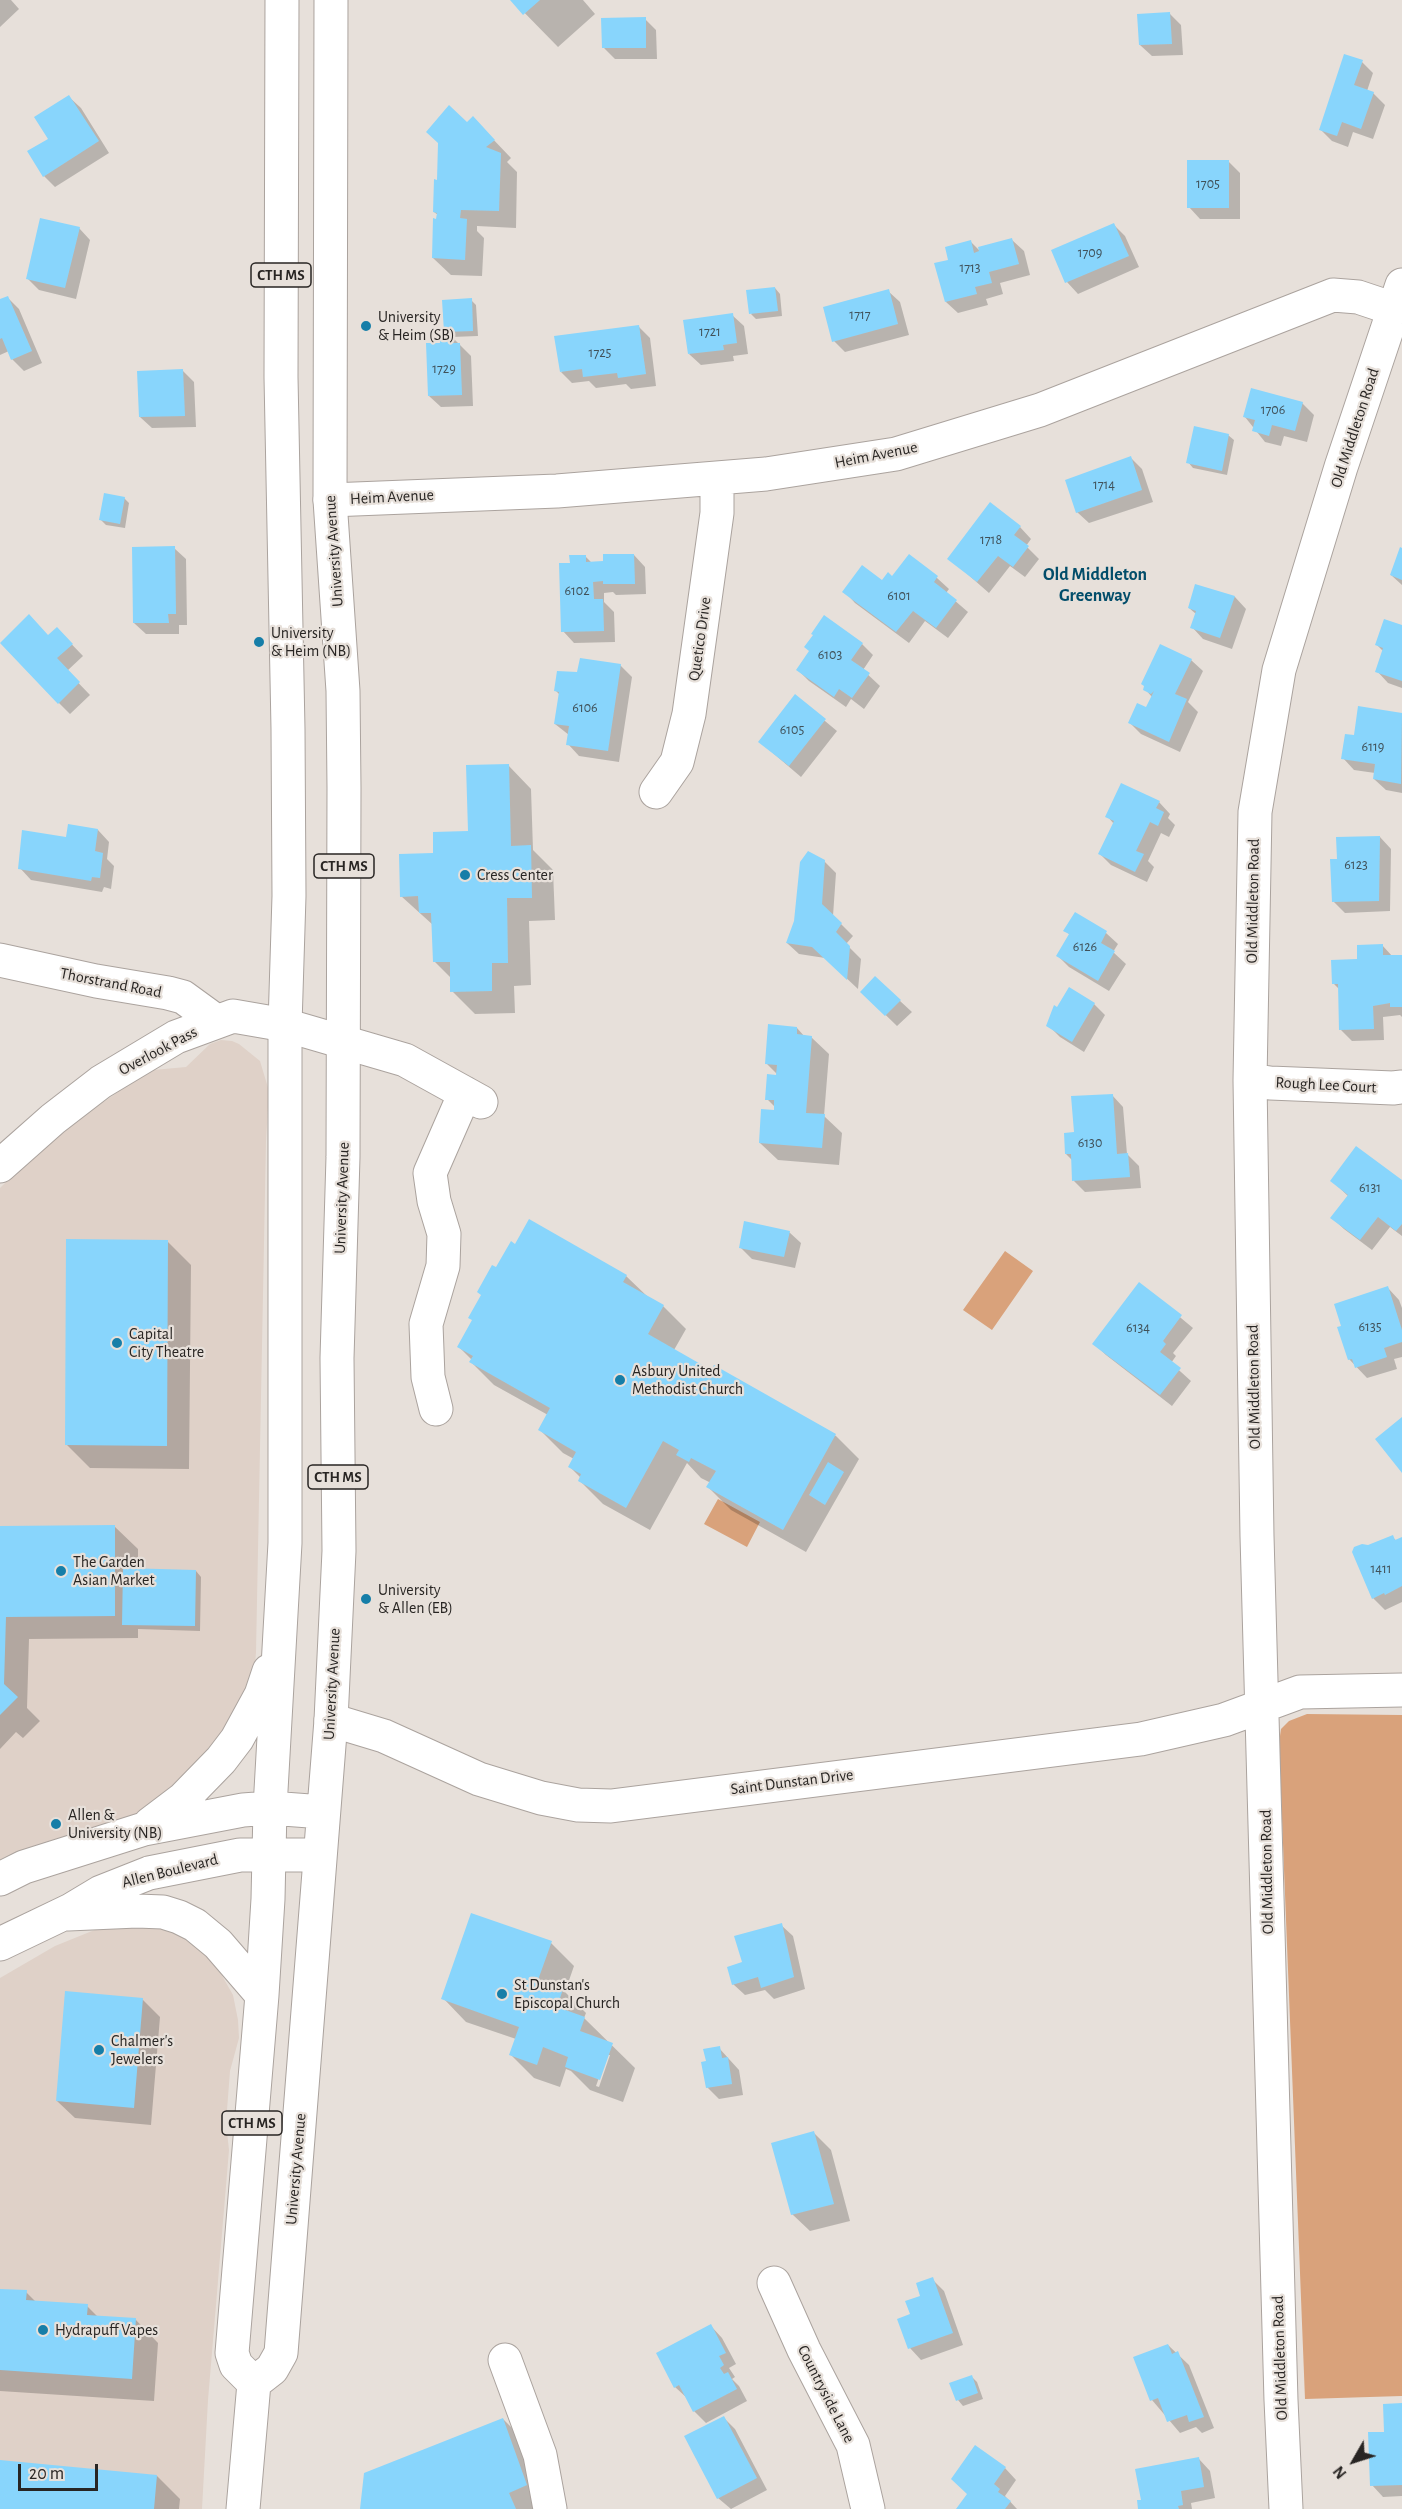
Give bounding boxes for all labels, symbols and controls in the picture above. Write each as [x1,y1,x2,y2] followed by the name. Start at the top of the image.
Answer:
[1196,176,1220,192] house number: 1705
[1078,245,1102,261] house number: 1709
[959,260,981,276] house number: 1713
[251,263,311,287] road number: CTH MS
[378,307,455,345] place label: University & Heim (SB)
[849,307,871,323] house number: 1717
[359,319,373,333] marker: University & Heim (SB)
[699,324,721,340] house number: 1721
[589,345,611,361] house number: 1725
[432,361,456,377] house number: 1729
[1327,366,1383,490] street label: Old Middleton Road
[1261,402,1285,418] house number: 1706
[833,438,919,472] street label: Heim Avenue
[1093,477,1115,493] house number: 1714
[350,485,434,509] street label: Heim Avenue
[321,495,347,607] street label: University Avenue
[980,532,1002,548] house number: 1718
[1043,564,1147,606] district label: Old Middleton Greenway
[564,583,590,599] house number: 6102
[887,588,911,604] house number: 6101
[685,596,715,682] street label: Quetico Drive
[271,623,351,661] place label: University & Heim (NB)
[252,635,266,649] marker: University & Heim (NB)
[818,647,842,663] house number: 6103
[572,700,598,716] house number: 6106
[780,722,804,738] house number: 6105
[1362,739,1384,755] house number: 6119
[1242,838,1264,964] street label: Old Middleton Road
[314,854,374,878] road number: CTH MS
[1344,857,1368,873] house number: 6123
[477,865,553,885] place label: Cress Center
[458,868,472,882] marker: Cress Center
[1073,939,1097,955] house number: 6126
[59,964,163,1002] street label: Thorstrand Road
[116,1022,200,1080] street label: Overlook Pass
[1275,1073,1377,1097] street label: Rough Lee Court
[1078,1135,1102,1151] house number: 6130
[330,1142,354,1254] street label: University Avenue
[1359,1180,1381,1196] house number: 6131
[1358,1319,1382,1335] house number: 6135
[1126,1320,1150,1336] house number: 6134
[129,1324,204,1362] place label: Capital City Theatre
[1243,1324,1265,1450] street label: Old Middleton Road
[110,1336,124,1350] marker: Capital City Theatre
[632,1361,743,1399] place label: Asbury United Methodist Church
[613,1373,627,1387] marker: Asbury United Methodist Church
[308,1465,368,1489] road number: CTH MS
[73,1552,155,1590] place label: The Garden Asian Market
[1370,1561,1392,1577] house number: 1411
[54,1564,68,1578] marker: The Garden Asian Market
[378,1580,453,1618] place label: University & Allen (EB)
[359,1592,373,1606] marker: University & Allen (EB)
[319,1628,345,1740] street label: University Avenue
[730,1765,854,1799] street label: Saint Dunstan Drive
[68,1805,162,1843] place label: Allen & University (NB)
[1256,1809,1278,1935] street label: Old Middleton Road
[49,1817,63,1831] marker: Allen & University (NB)
[120,1850,220,1892] street label: Allen Boulevard
[514,1975,620,2013] place label: St Dunstan's Episcopal Church
[495,1987,509,2001] marker: St Dunstan's Episcopal Church
[111,2031,173,2069] place label: Chalmer's Jewelers
[92,2043,106,2057] marker: Chalmer's Jewelers
[222,2111,282,2135] road number: CTH MS
[282,2112,310,2226] street label: University Avenue
[1268,2295,1292,2421] street label: Old Middleton Road
[55,2320,158,2340] place label: Hydrapuff Vapes
[36,2323,50,2337] marker: Hydrapuff Vapes
[793,2342,859,2446] street label: Countryside Lane
[1324,2431,1384,2491] north arrow
[21,2452,100,2490] scale bar
[1330,2463,1350,2482] text: N
[29,2465,64,2483] text: 20 m

